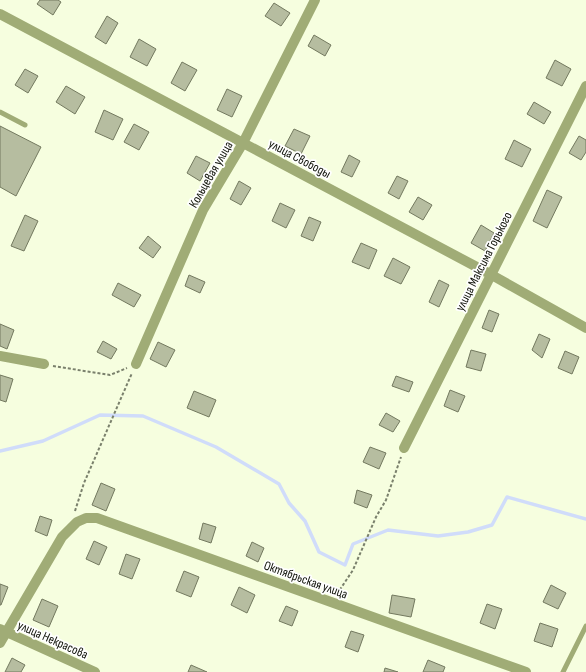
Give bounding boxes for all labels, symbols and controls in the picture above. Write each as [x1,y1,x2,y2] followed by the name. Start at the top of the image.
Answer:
[266,136,333,182] street label: улица Свободы
[185,138,236,211] street label: Кольцевая улица
[452,209,516,314] street label: улица Максима Горького
[262,557,350,603] street label: Октябрьская улица
[15,617,90,663] street label: улица Некрасова

